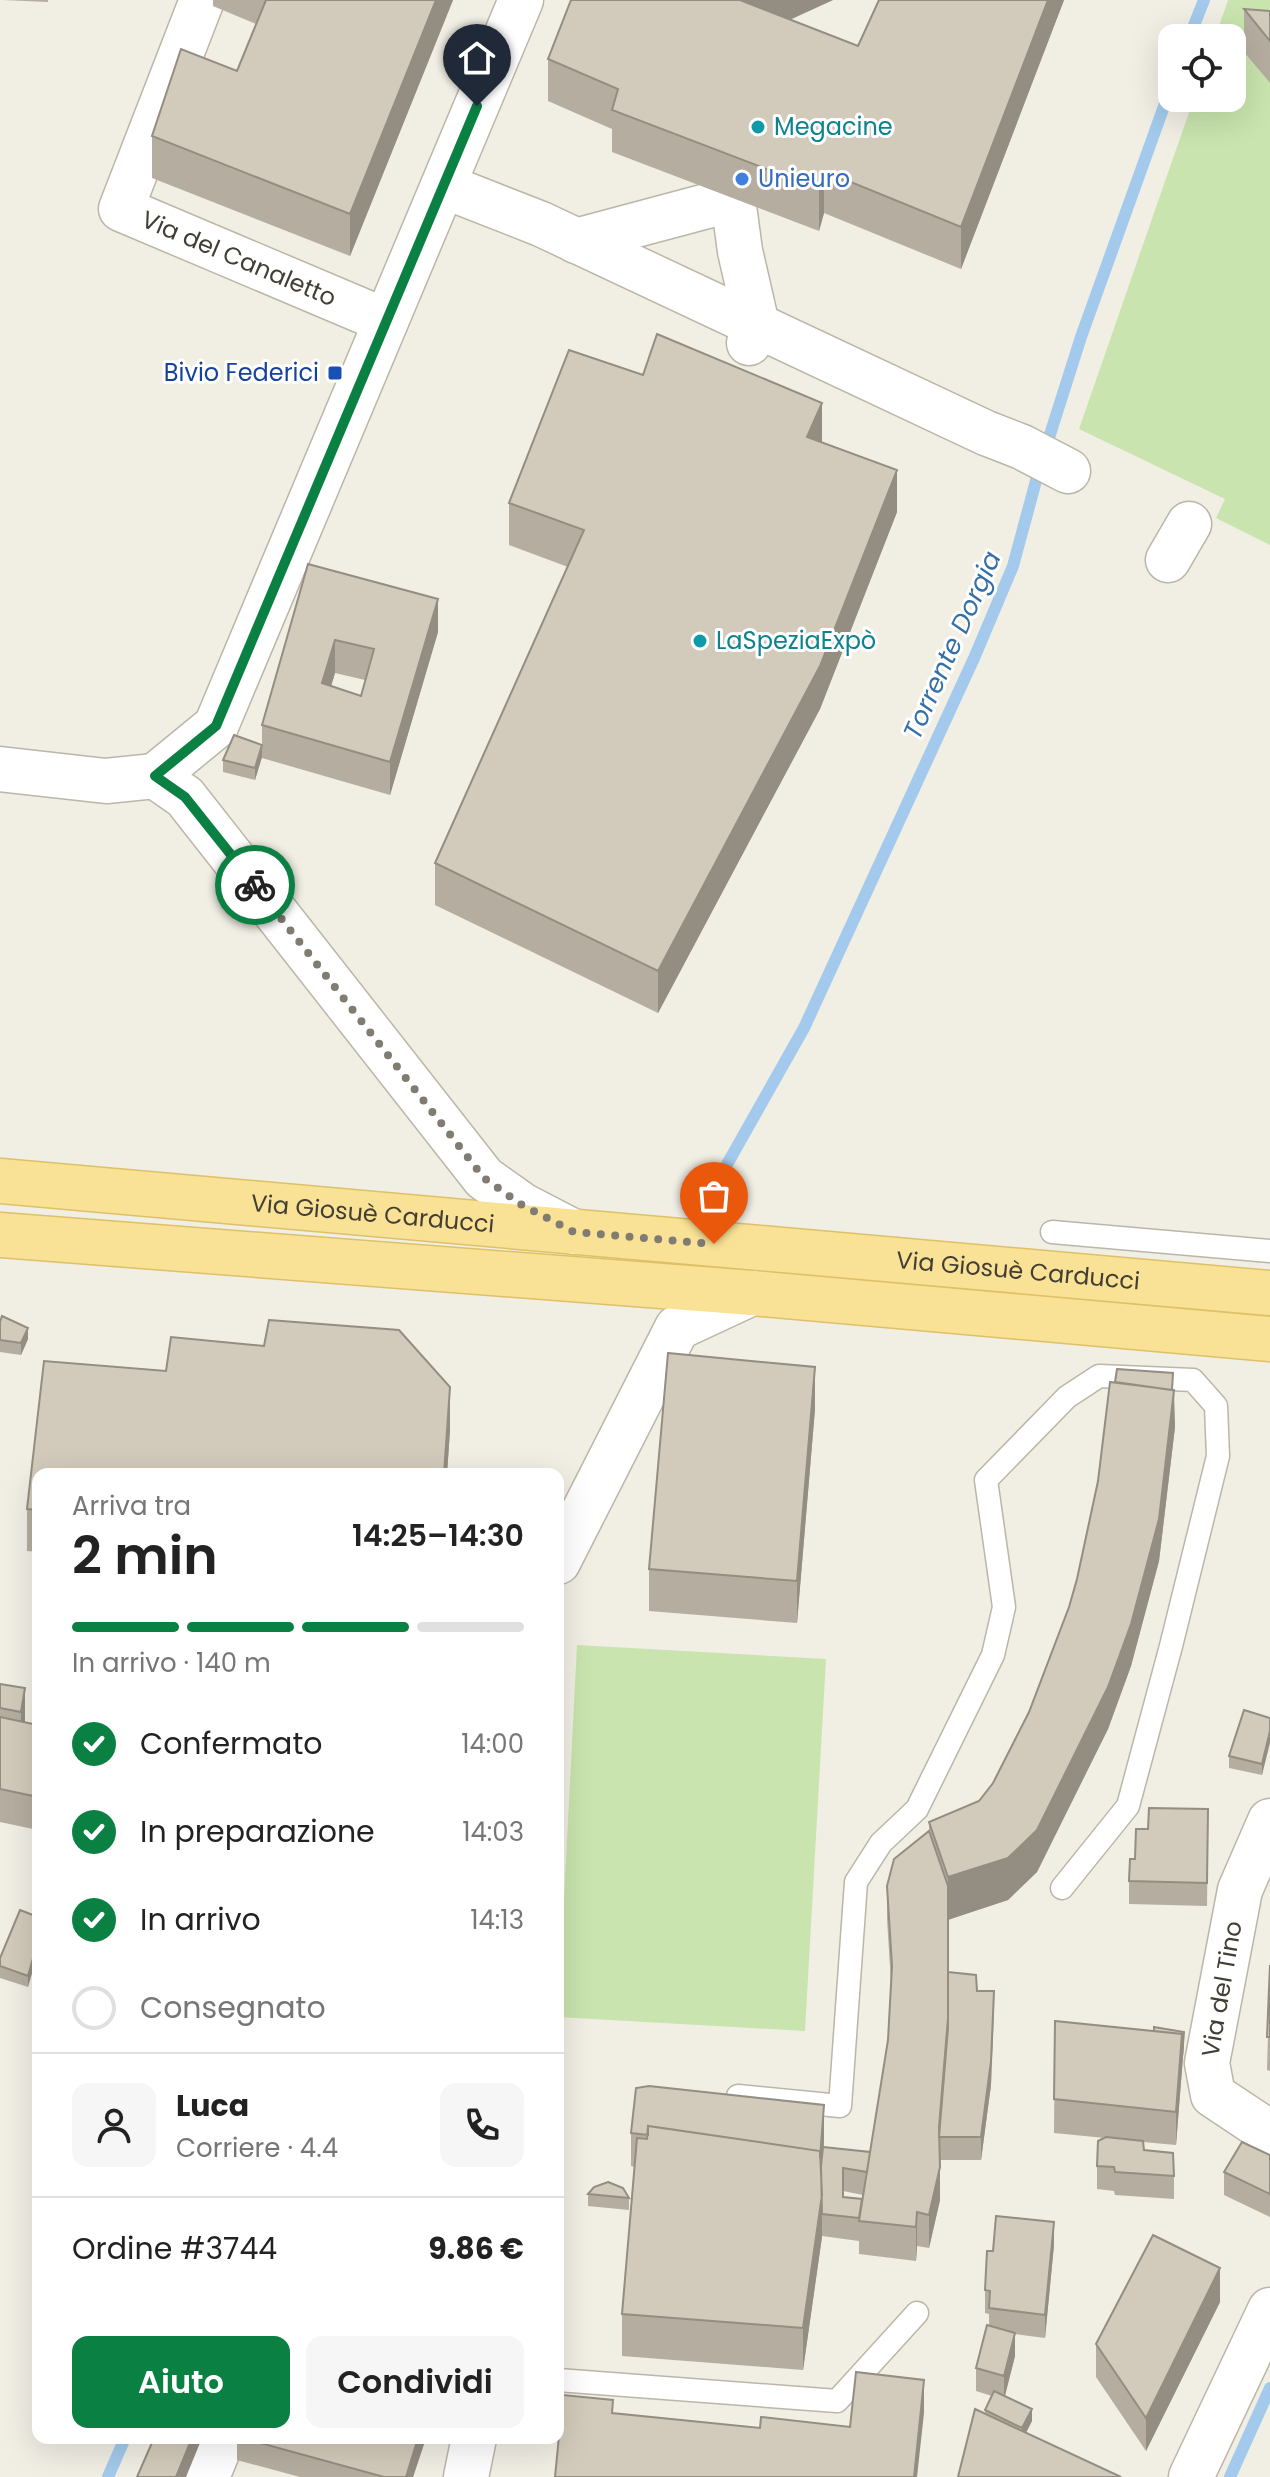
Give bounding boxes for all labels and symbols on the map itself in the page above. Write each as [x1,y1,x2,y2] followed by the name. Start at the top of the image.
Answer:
[443,24,511,106] pin
[774,110,893,143] place label: Megacine
[749,118,767,136] marker: Megacine
[758,162,850,195] place label: Unieuro
[733,170,751,188] marker: Unieuro
[137,203,341,314] street label: Via del Canaletto
[164,356,319,389] place label: Bivio Federici
[326,364,344,382] marker: Bivio Federici
[894,545,1010,745] water label: Torrente Dorgia
[716,624,876,657] place label: LaSpeziaExpò
[691,632,709,650] marker: LaSpeziaExpò
[215,845,295,925] courier
[680,1162,748,1244] pin
[249,1186,496,1241] street label: Via Giosuè Carducci
[895,1243,1141,1297] street label: Via Giosuè Carducci
[1193,1918,1250,2060] street label: Via del Tino

